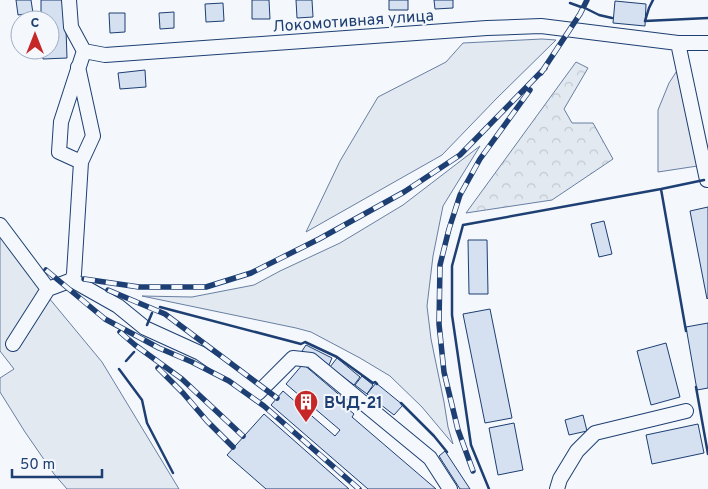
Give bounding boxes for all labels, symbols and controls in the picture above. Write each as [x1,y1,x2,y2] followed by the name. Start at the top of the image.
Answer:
[272,6,435,38] street label: Локомотивная улица
[10,10,60,60] north arrow
[31,15,40,32] text: С
[293,389,319,423] building icon: ВЧД-21
[324,394,383,414] place label: ВЧД-21
[12,446,102,478] scale bar
[20,456,55,475] text: 50 m

